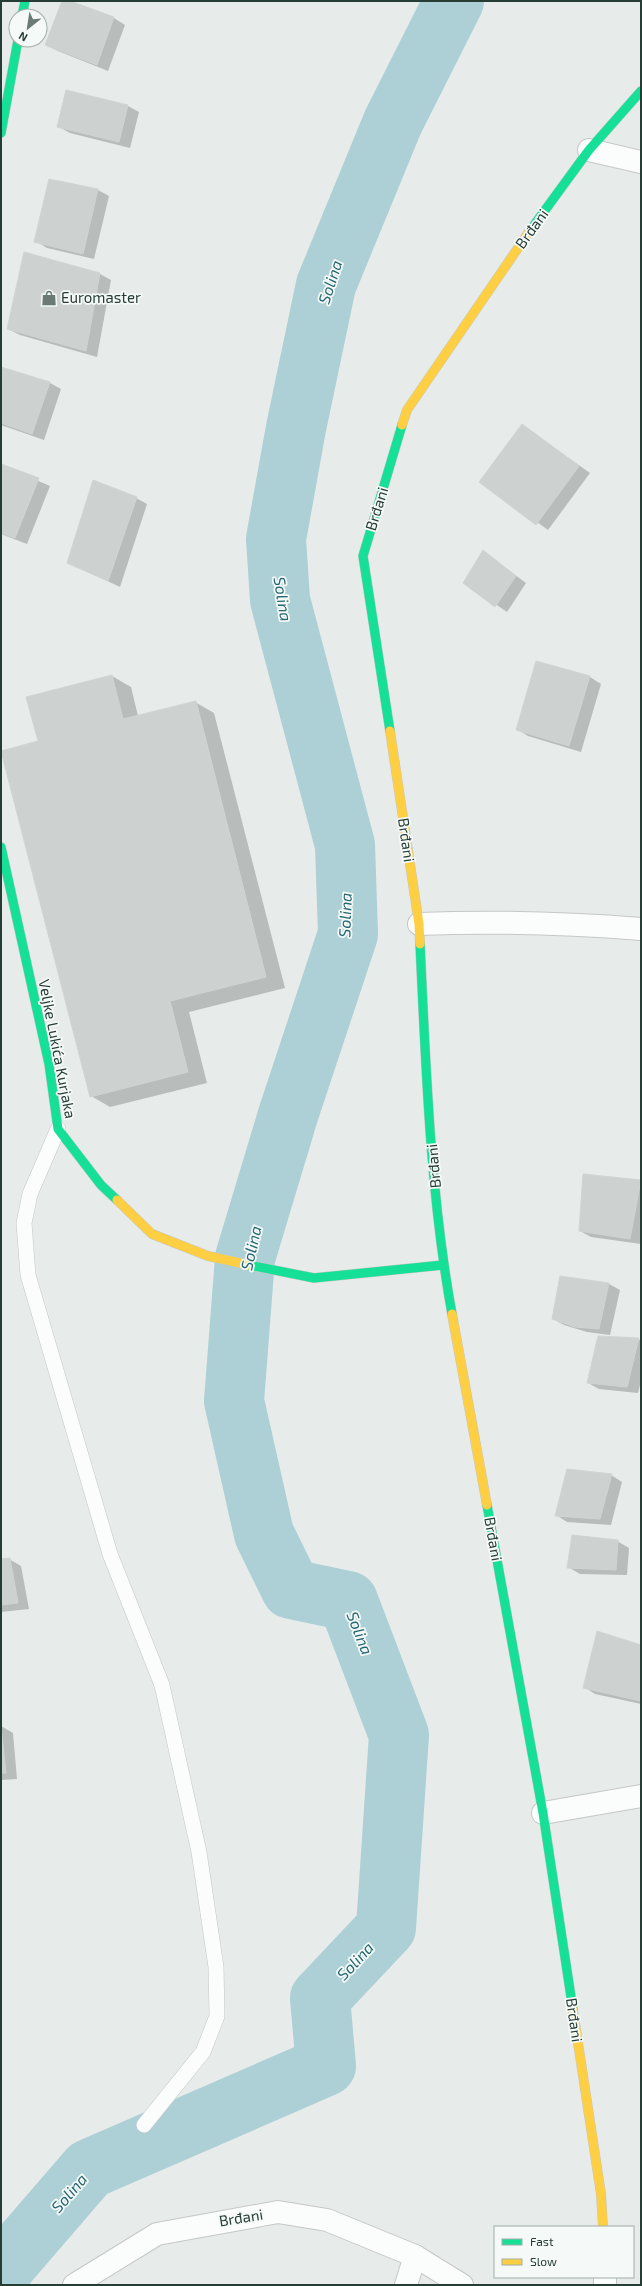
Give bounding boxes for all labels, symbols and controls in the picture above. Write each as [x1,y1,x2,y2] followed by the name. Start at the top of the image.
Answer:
[8,8,48,48] north arrow
[16,29,29,45] text: N
[511,205,552,252] street label: Brđani
[314,257,346,306] water label: Solina
[61,288,141,306] place label: Euromaster
[40,289,58,307] shop icon: Euromaster
[361,485,391,533] street label: Brđani
[271,575,296,623] water label: Solina
[395,817,419,863] street label: Brđani
[334,892,355,938] water label: Solina
[35,978,80,1120] street label: Veljke Lukića Kurjaka
[422,1143,444,1189] street label: Brđani
[236,1224,265,1272] water label: Solina
[481,1515,507,1562] street label: Brđani
[344,1608,377,1657] water label: Solina
[332,1938,377,1984] water label: Solina
[563,1997,587,2043] street label: Brđani
[47,2169,91,2216] water label: Solina
[218,2205,264,2229] street label: Brđani
[494,2226,634,2278] legend
[530,2234,554,2248] text: Fast
[530,2254,557,2268] text: Slow

